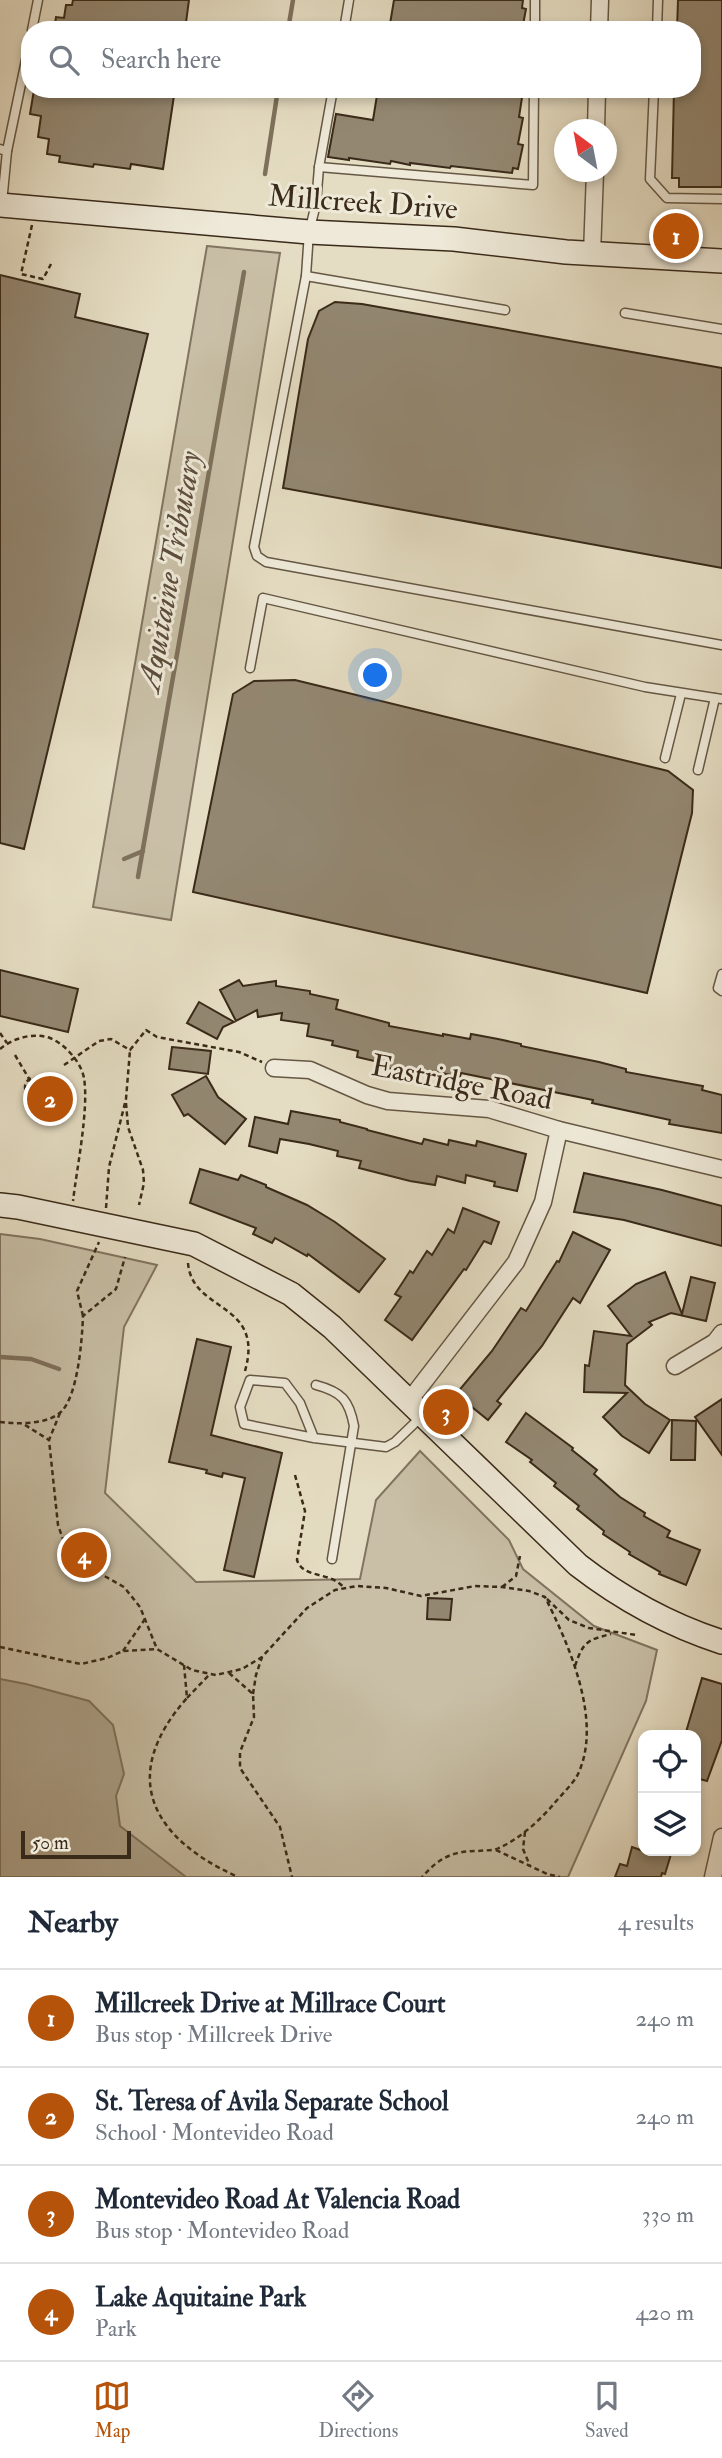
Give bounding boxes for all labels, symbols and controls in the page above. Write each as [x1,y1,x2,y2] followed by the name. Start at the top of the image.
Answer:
[21,21,701,98] search box
[45,41,83,79] icon: search
[101,44,221,76] text: Search here
[554,119,617,182] north arrow
[267,177,459,228] street label: Millcreek Drive
[653,210,699,262] pin: 1
[129,448,211,697] water label: Aquitaine Tributary
[358,658,392,692] your location
[368,1047,556,1118] street label: Eastridge Road
[27,1073,73,1125] pin: 2
[423,1386,469,1438] pin: 3
[61,1529,107,1581] pin: 4
[638,1730,701,1856] map controls
[638,1730,701,1793] button: locate
[638,1793,701,1856] button: layers
[21,1828,131,1860] scale bar
[32,1831,69,1855] text: 50 m
[28,1904,118,1941] text: Nearby
[618,1908,694,1937] text: 4 results
[95,1988,445,2020] text: Millcreek Drive at Millrace Court
[47,2004,55,2033] text: 1
[635,2004,694,2033] text: 240 m
[95,2020,332,2049] text: Bus stop · Millcreek Drive
[95,2086,449,2118] text: St. Teresa of Avila Separate School
[45,2102,57,2131] text: 2
[635,2102,694,2131] text: 240 m
[95,2118,334,2147] text: School · Montevideo Road
[95,2184,460,2216] text: Montevideo Road At Valencia Road
[47,2200,55,2229] text: 3
[642,2200,694,2229] text: 330 m
[95,2216,349,2245] text: Bus stop · Montevideo Road
[95,2282,306,2314] text: Lake Aquitaine Park
[45,2298,57,2327] text: 4
[635,2298,694,2327] text: 420 m
[95,2314,137,2343] text: Park
[93,2377,131,2443] tab: Map
[318,2377,398,2443] tab: Directions
[585,2377,629,2443] tab: Saved

